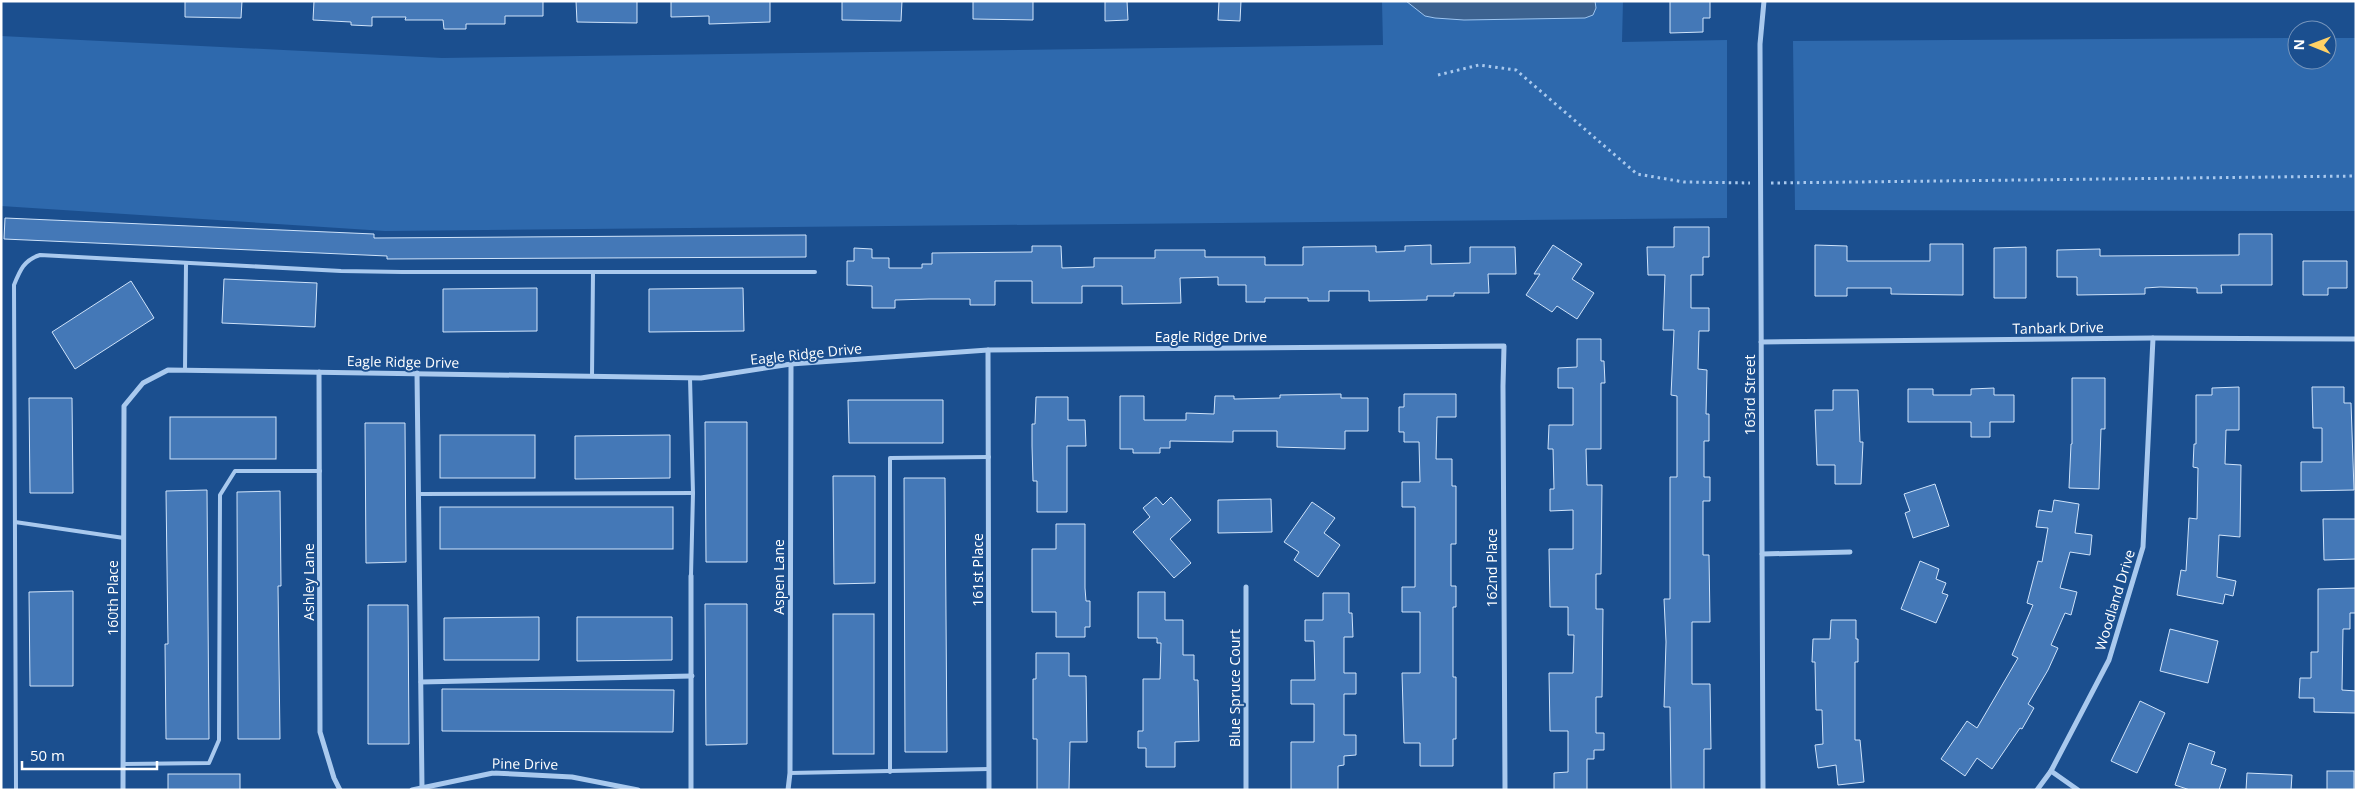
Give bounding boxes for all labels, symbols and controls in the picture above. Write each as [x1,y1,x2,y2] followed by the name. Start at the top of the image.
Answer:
[2287,20,2337,70] north arrow
[2289,39,2308,51] text: N
[2012,317,2104,338] street label: Tanbark Drive
[1155,327,1267,346] street label: Eagle Ridge Drive
[749,338,863,369] street label: Eagle Ridge Drive
[347,351,459,372] street label: Eagle Ridge Drive
[1740,354,1759,436] street label: 163rd Street
[1482,528,1501,608] street label: 162nd Place
[968,533,987,607] street label: 161st Place
[769,539,788,615] street label: Aspen Lane
[299,543,318,621] street label: Ashley Lane
[2090,547,2139,653] street label: Woodland Drive
[103,560,122,636] street label: 160th Place
[1225,629,1244,747] street label: Blue Spruce Court
[22,738,158,770] scale bar
[30,745,65,765] text: 50 m
[492,753,558,774] street label: Pine Drive

